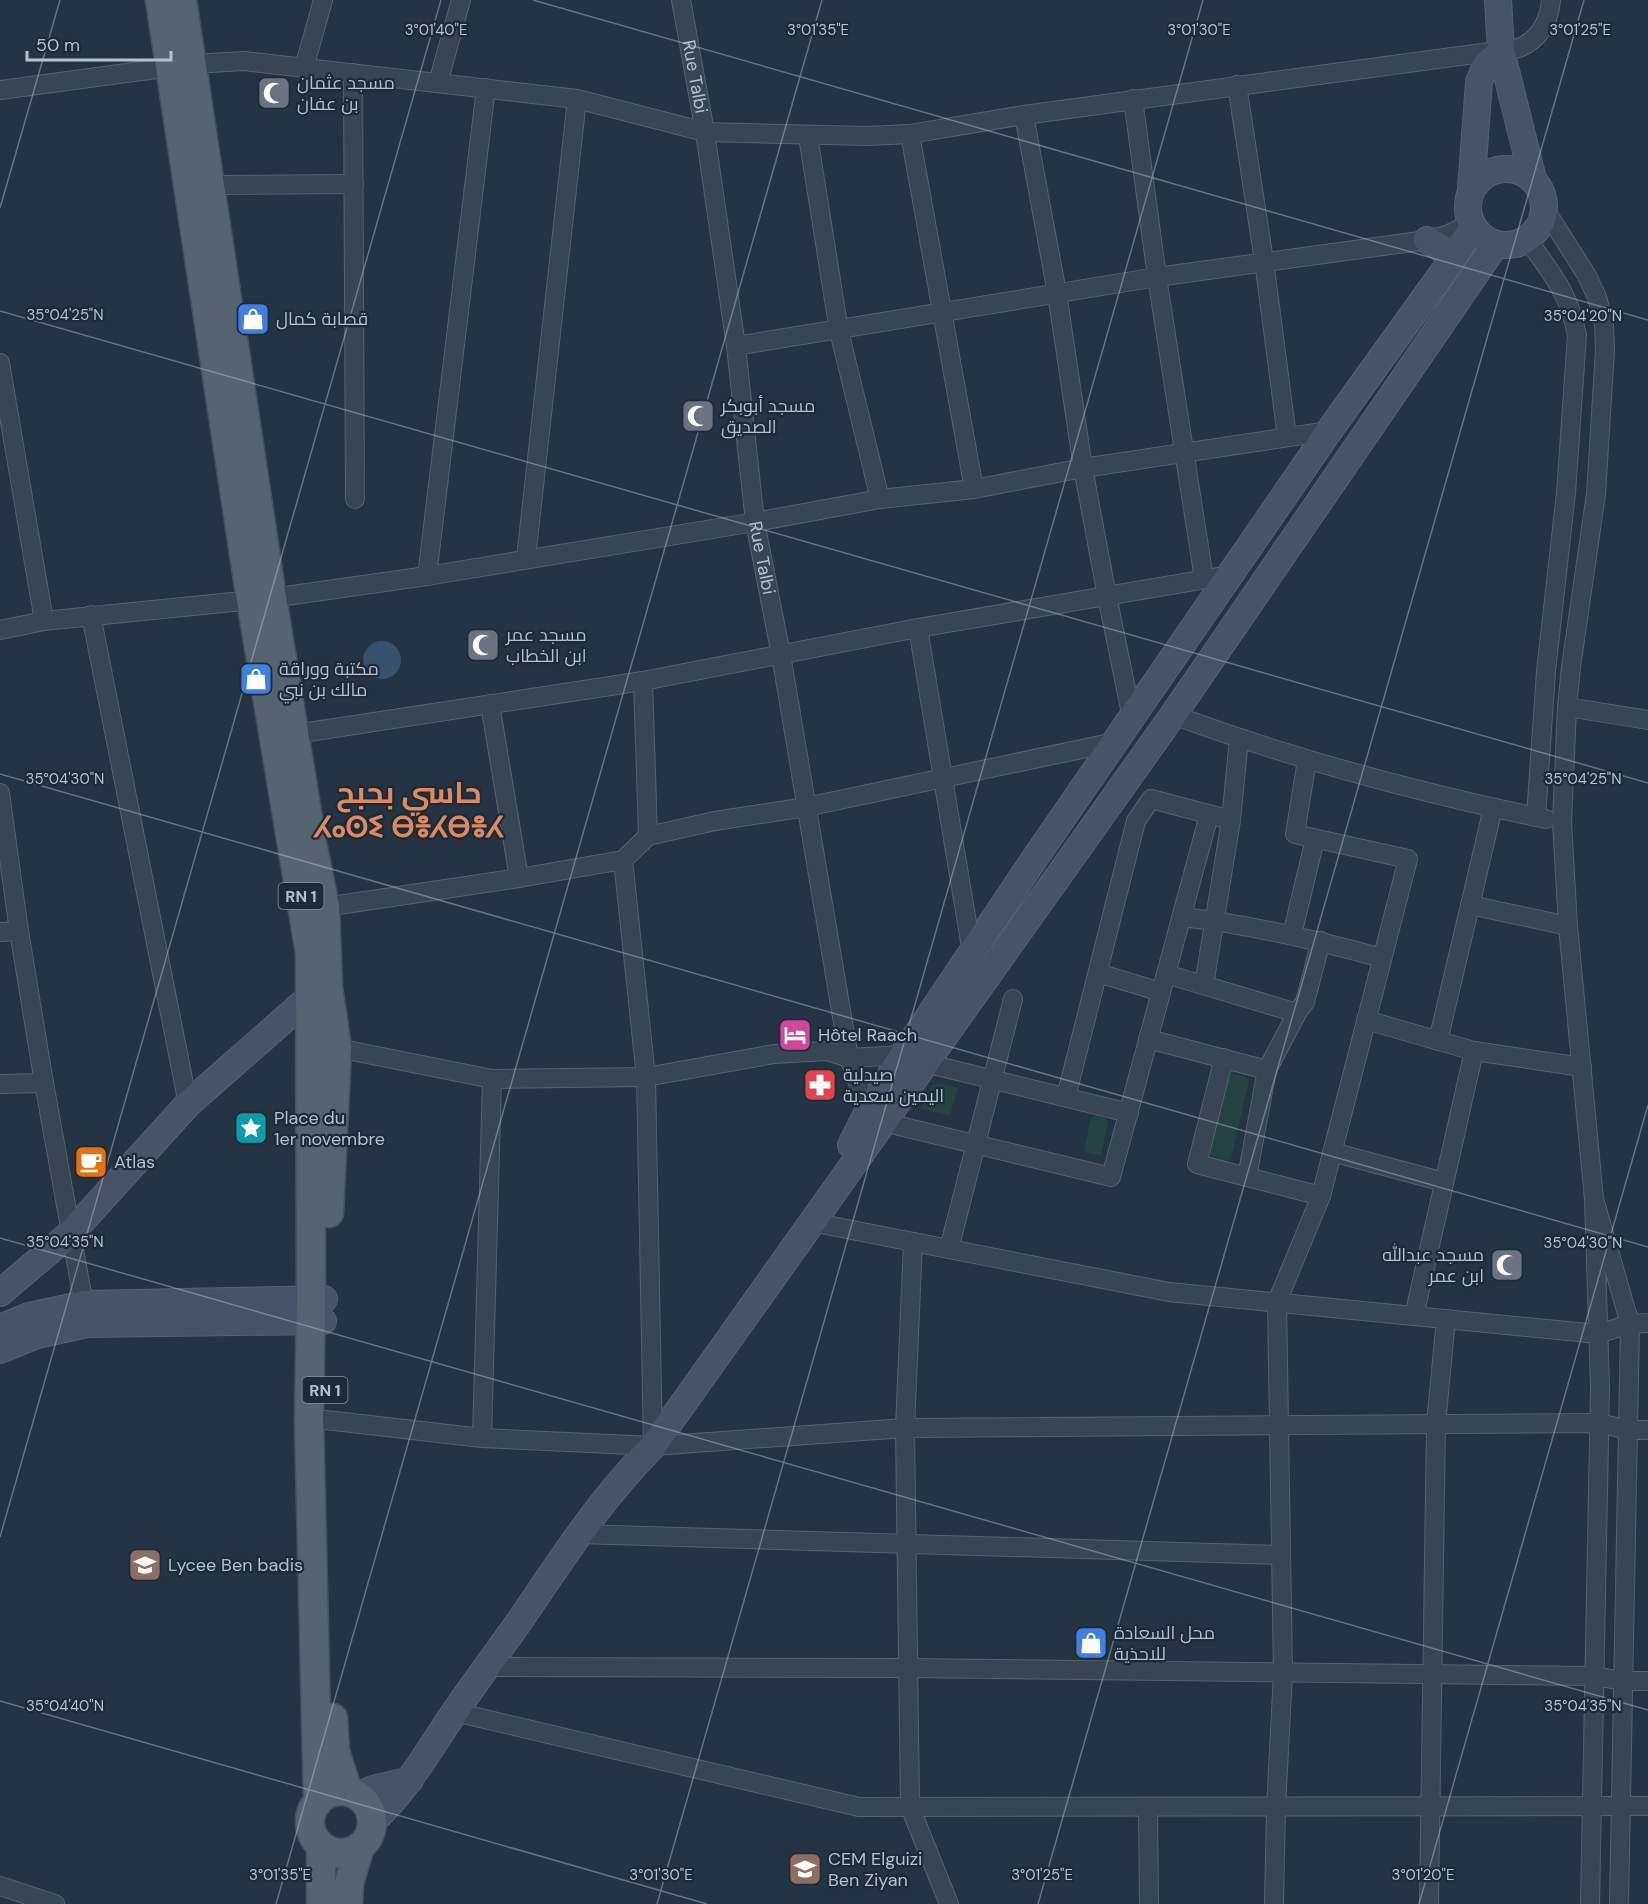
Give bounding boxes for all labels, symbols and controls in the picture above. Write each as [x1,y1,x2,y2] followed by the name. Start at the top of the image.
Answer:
[405,20,467,40] text: 3°01'40"E
[787,20,849,40] text: 3°01'35"E
[1167,20,1231,40] text: 3°01'30"E
[1549,20,1611,40] text: 3°01'25"E
[27,24,171,62] scale bar
[36,33,80,57] text: 50 m
[677,38,713,115] street label: Rue Talbi
[297,71,395,116] place label: مسجد عثمان بن عفان
[256,75,292,111] mosque icon: مسجد عثمان بن عفان
[235,301,271,337] shop icon: قصابة كمال
[26,305,104,325] text: 35°04'25"N
[1544,306,1622,326] text: 35°04'20"N
[276,307,368,331] place label: قصابة كمال
[720,394,815,439] place label: مسجد أبوبكر الصديق
[680,398,716,434] mosque icon: مسجد أبوبكر الصديق
[743,519,781,597] street label: Rue Talbi
[505,623,587,668] place label: مسجد عمر ابن الخطاب
[465,627,501,663] mosque icon: مسجد عمر ابن الخطاب
[279,657,379,704] place label: مكتبة ووراقة مالك بن نبي
[238,661,274,697] shop icon: مكتبة ووراقة مالك بن نبي
[26,769,104,789] text: 35°04'30"N
[1544,769,1622,789] text: 35°04'25"N
[313,773,504,846] district label: حاسي بحبح ⵃⴰⵙⵉ ⴱⴻⵃⴱⴻⵃ
[278,883,324,909] road number: RN 1
[777,1017,813,1053] hotel icon: Hôtel Raach
[818,1023,917,1047] place label: Hôtel Raach
[843,1063,944,1108] place label: صيدلية اليمين سعدية
[802,1067,838,1103] pharmacy icon: صيدلية اليمين سعدية
[274,1106,385,1151] place label: Place du 1er novembre
[233,1110,269,1146] place icon: Place du 1er novembre
[73,1144,109,1180] cafe icon: Atlas
[114,1150,155,1174] place label: Atlas
[26,1232,104,1252] text: 35°04'35"N
[1544,1233,1622,1253] text: 35°04'30"N
[1382,1243,1484,1288] place label: مسجد عبدالله ابن عمر
[1489,1247,1525,1283] mosque icon: مسجد عبدالله ابن عمر
[302,1377,348,1403] road number: RN 1
[127,1547,163,1583] school or university icon: Lycee Ben badis
[168,1553,303,1577] place label: Lycee Ben badis
[1114,1621,1215,1666] place label: محل السعادة للاحذية
[1073,1625,1109,1661] shop icon: محل السعادة للاحذية
[26,1696,104,1716] text: 35°04'40"N
[1544,1696,1622,1716] text: 35°04'35"N
[828,1847,922,1892] place label: CEM Elguizi Ben Ziyan
[787,1851,823,1887] school or university icon: CEM Elguizi Ben Ziyan
[249,1865,311,1885] text: 3°01'35"E
[629,1865,693,1885] text: 3°01'30"E
[1011,1865,1073,1885] text: 3°01'25"E
[1392,1865,1454,1885] text: 3°01'20"E

